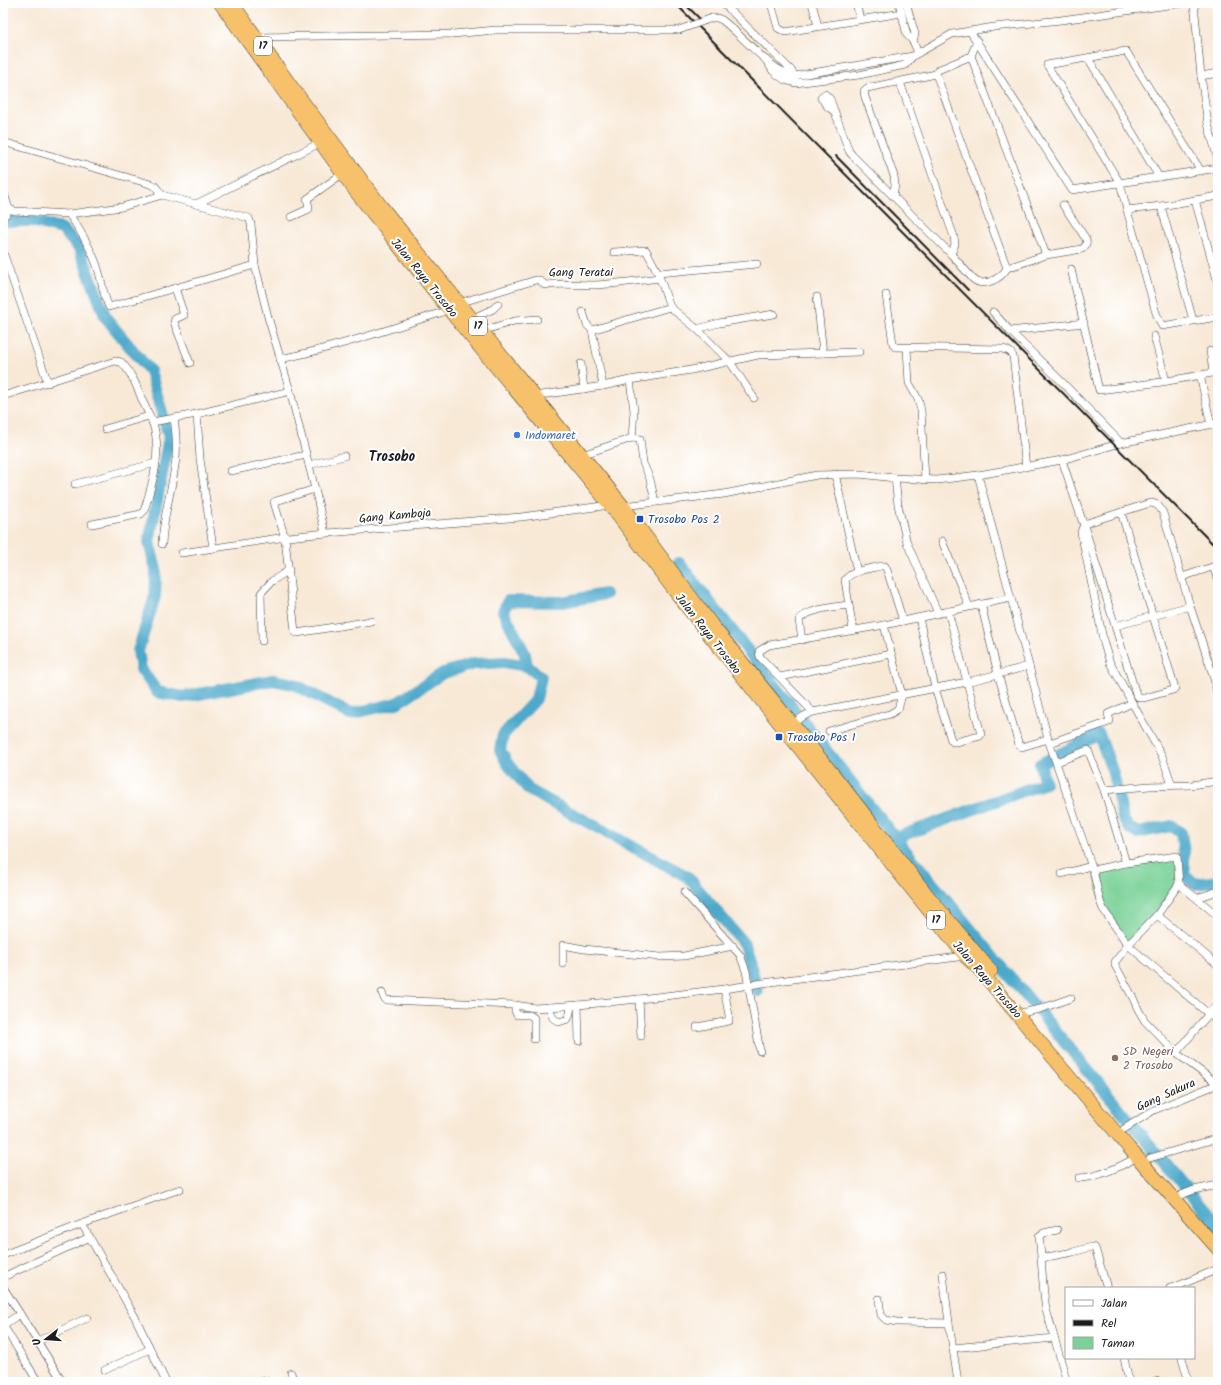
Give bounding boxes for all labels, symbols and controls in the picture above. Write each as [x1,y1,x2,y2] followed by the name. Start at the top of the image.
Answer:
[254,37,272,55] road number: 17
[386,234,462,322] street label: Jalan Raya Trosobo
[549,263,614,282] street label: Gang Teratai
[469,317,487,335] road number: 17
[525,426,576,445] place label: Indomaret
[512,430,522,440] marker: Indomaret
[369,446,416,468] district label: Trosobo
[358,503,432,529] street label: Gang Kamboja
[648,510,720,529] place label: Trosobo Pos 2
[635,514,645,524] marker: Trosobo Pos 2
[670,590,746,678] street label: Jalan Raya Trosobo
[787,728,856,747] place label: Trosobo Pos 1
[774,732,784,742] marker: Trosobo Pos 1
[927,911,945,929] road number: 17
[948,937,1026,1023] street label: Jalan Raya Trosobo
[1123,1042,1175,1075] place label: SD Negeri 2 Trosobo
[1110,1053,1120,1063] marker: SD Negeri 2 Trosobo
[1133,1073,1199,1116] street label: Gang Sakura
[1065,1287,1195,1359] legend
[1101,1294,1127,1313] text: Jalan
[1101,1314,1116,1333] text: Rel
[26,1319,66,1359] north arrow
[1101,1334,1135,1353] text: Taman
[28,1335,47,1347] text: U

